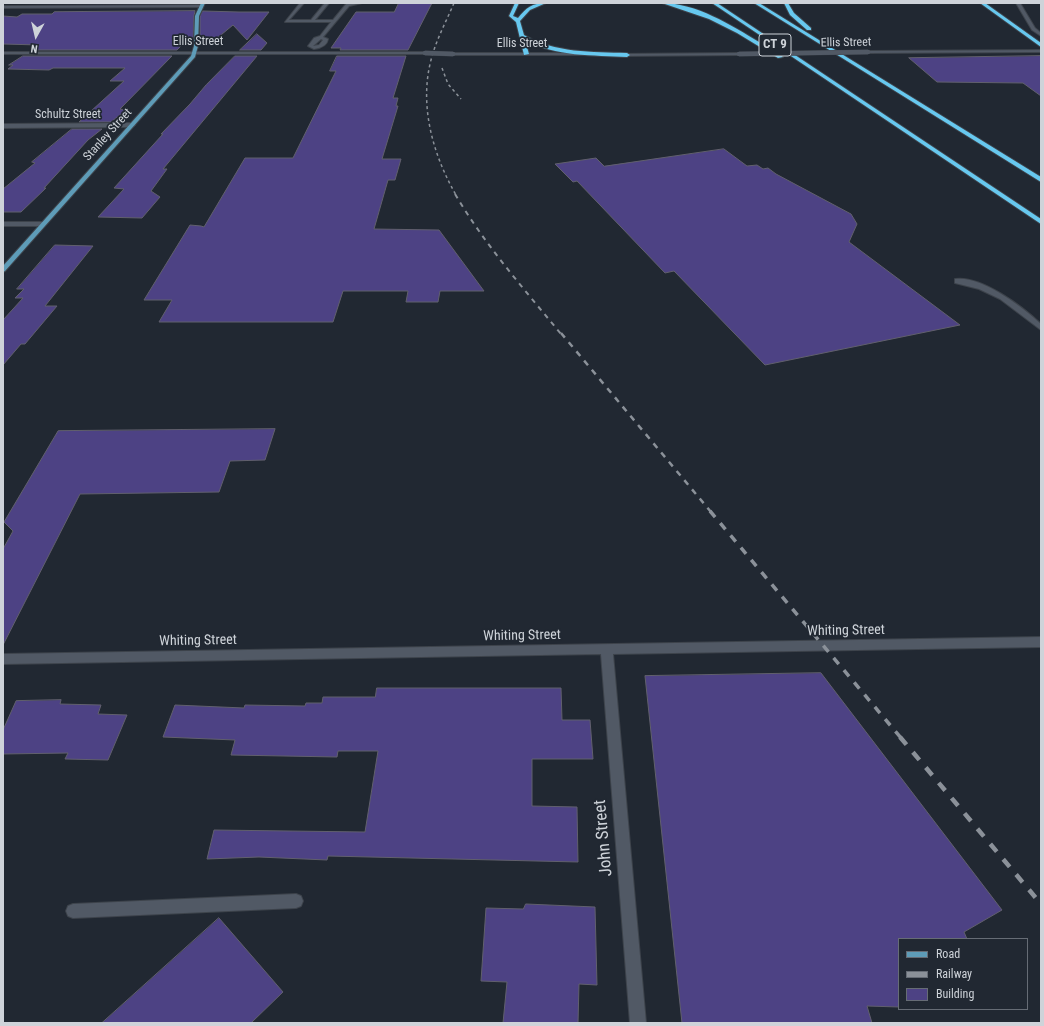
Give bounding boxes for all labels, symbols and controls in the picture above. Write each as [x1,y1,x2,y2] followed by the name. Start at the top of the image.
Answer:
[16,16,56,56] north arrow
[759,34,791,56] road number: CT 9
[173,35,223,49] street label: Ellis Street
[821,35,871,51] street label: Ellis Street
[497,37,547,51] street label: Ellis Street
[30,41,39,55] text: N
[81,106,135,164] street label: Stanley Street
[35,108,101,122] street label: Schultz Street
[807,622,885,640] street label: Whiting Street
[483,627,561,645] street label: Whiting Street
[159,632,237,650] street label: Whiting Street
[590,799,618,877] street label: John Street
[898,938,1028,1010] legend
[936,947,960,961] text: Road
[936,967,972,981] text: Railway
[936,987,974,1001] text: Building

